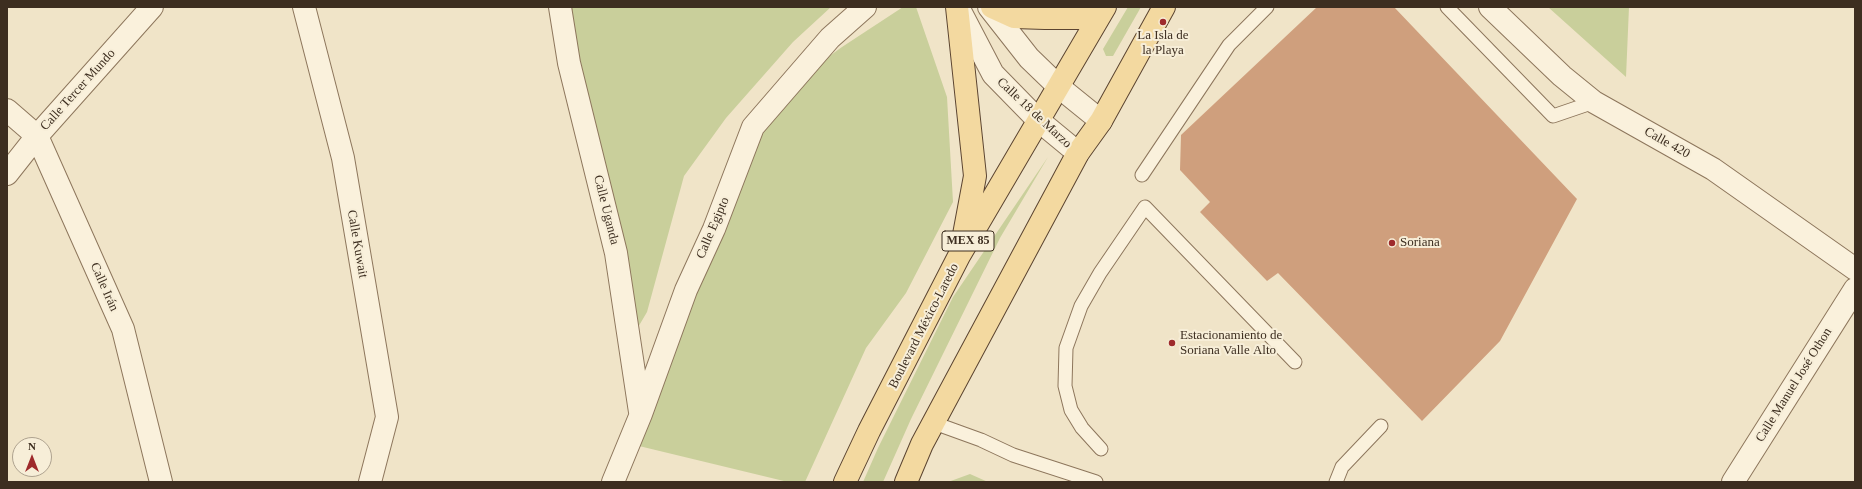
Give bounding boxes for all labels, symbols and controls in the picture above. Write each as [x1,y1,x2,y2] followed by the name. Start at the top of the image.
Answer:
[1158,17,1168,27] marker: La Isla de la Playa
[1137,28,1189,59] place label: La Isla de la Playa
[37,46,119,134] street label: Calle Tercer Mundo
[993,74,1075,152] street label: Calle 18 de Marzo
[1641,124,1693,162] street label: Calle 420
[590,174,622,246] street label: Calle Uganda
[693,195,733,261] street label: Calle Egipto
[343,209,371,279] street label: Calle Kuwait
[942,231,994,251] road number: MEX 85
[1400,235,1440,251] place label: Soriana
[1387,238,1397,248] marker: Soriana
[86,260,122,314] street label: Calle Irán
[886,261,962,391] street label: Boulevard México-Laredo
[1752,325,1836,445] street label: Calle Manuel José Othon
[1180,328,1282,359] place label: Estacionamiento de Soriana Valle Alto
[1167,338,1177,348] marker: Estacionamiento de Soriana Valle Alto
[12,437,52,477] north arrow
[28,440,36,452] text: N

